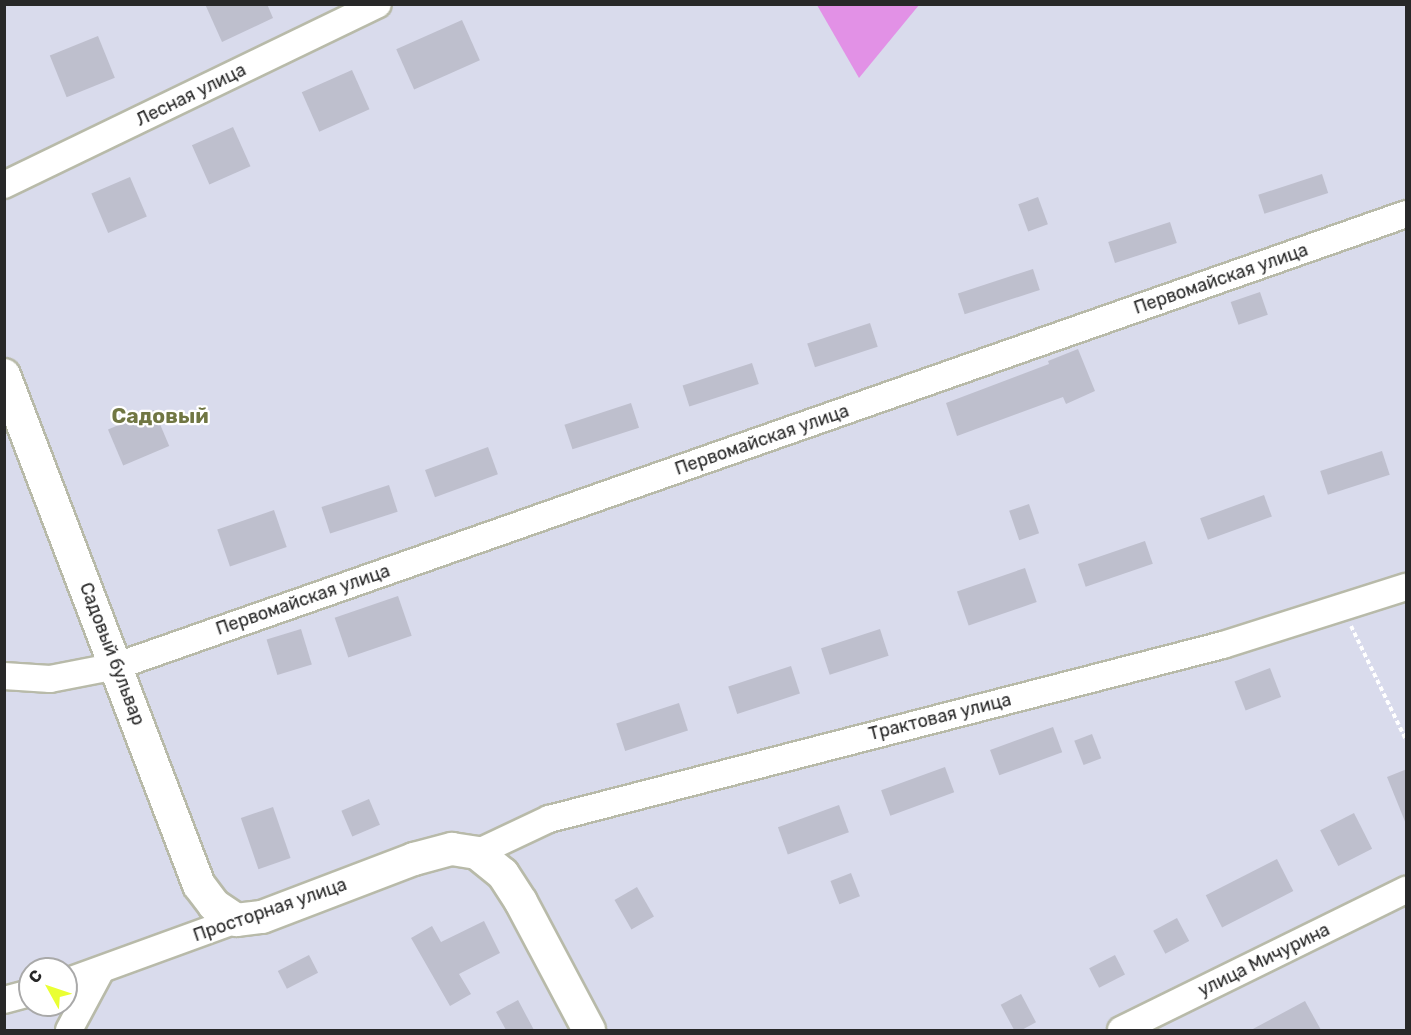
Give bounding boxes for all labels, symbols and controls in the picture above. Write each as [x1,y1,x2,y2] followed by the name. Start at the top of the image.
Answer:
[133,59,249,131] street label: Лесная улица
[1131,239,1311,319] street label: Первомайская улица
[672,400,852,480] street label: Первомайская улица
[111,403,209,429] district label: Садовый
[213,560,393,640] street label: Первомайская улица
[75,580,149,728] street label: Садовый бульвар
[866,689,1014,745] street label: Трактовая улица
[190,874,350,946] street label: Просторная улица
[1195,919,1333,1001] street label: улица Мичурина
[18,957,78,1017] north arrow
[24,966,46,987] text: С

